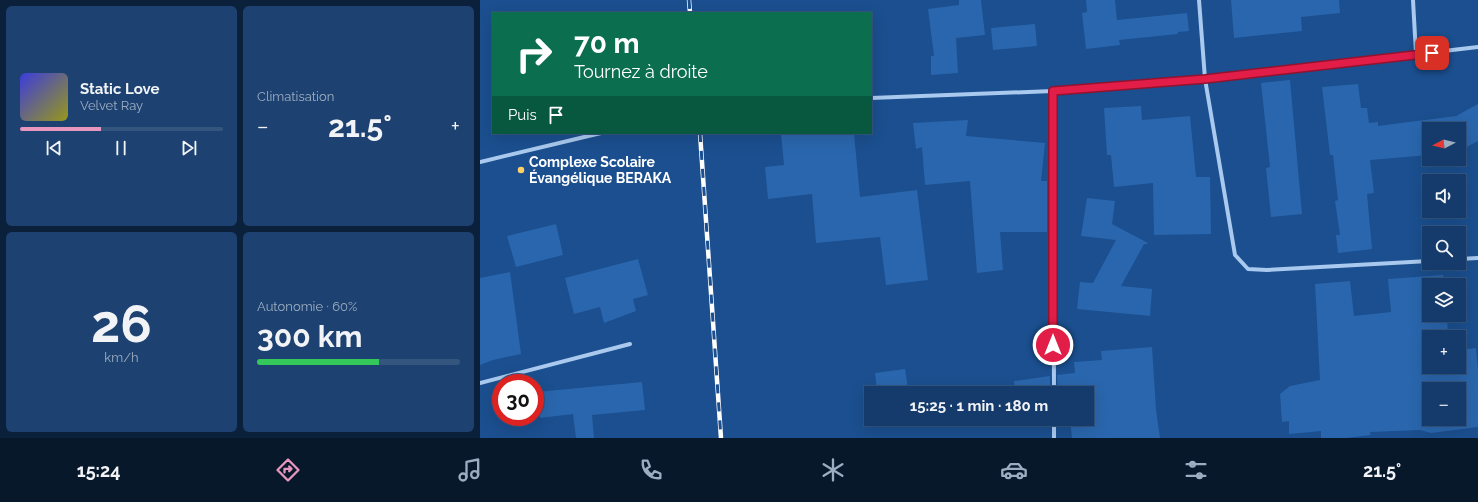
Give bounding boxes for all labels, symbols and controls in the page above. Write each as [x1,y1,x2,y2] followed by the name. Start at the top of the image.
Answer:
[574,27,640,60] text: 70 m
[508,28,560,80] icon: right
[1415,36,1449,70] pin
[1421,42,1443,64] icon: arrive
[574,61,708,82] text: Tournez à droite
[80,80,159,98] text: Static Love
[257,89,334,104] text: Climatisation
[80,98,143,113] text: Velvet Ray
[545,104,567,126] icon: arrive
[508,106,537,124] text: Puis
[328,109,392,144] text: 21.5°
[257,113,269,139] text: −
[451,113,460,139] text: +
[1422,122,1466,166] north arrow
[1422,122,1466,426] map controls
[43,137,65,159] icon: previous
[110,137,132,159] icon: pause
[178,137,200,159] icon: next
[529,154,672,186] place label: Complexe Scolaire Évangélique BERAKA
[516,165,526,175] marker: Complexe Scolaire Évangélique BERAKA
[1422,174,1466,218] button: sound
[1422,226,1466,270] button: search
[1422,278,1466,322] button: layers
[91,293,152,354] text: 26
[257,299,357,314] text: Autonomie · 60%
[257,319,362,354] text: 300 km
[1032,324,1074,366] position arrow
[1422,330,1466,374] button: +
[104,350,139,365] text: km/h
[492,374,544,426] speed limit sign: 30
[1422,382,1466,426] button: −
[910,397,1048,415] text: 15:25 · 1 min · 180 m
[274,456,302,484] icon: directions
[456,456,484,484] icon: music
[637,456,665,484] icon: phone
[819,456,847,484] icon: climate
[1000,456,1028,484] icon: car
[1182,456,1210,484] icon: filters
[77,460,121,481] text: 15:24
[1363,460,1401,481] text: 21.5°

